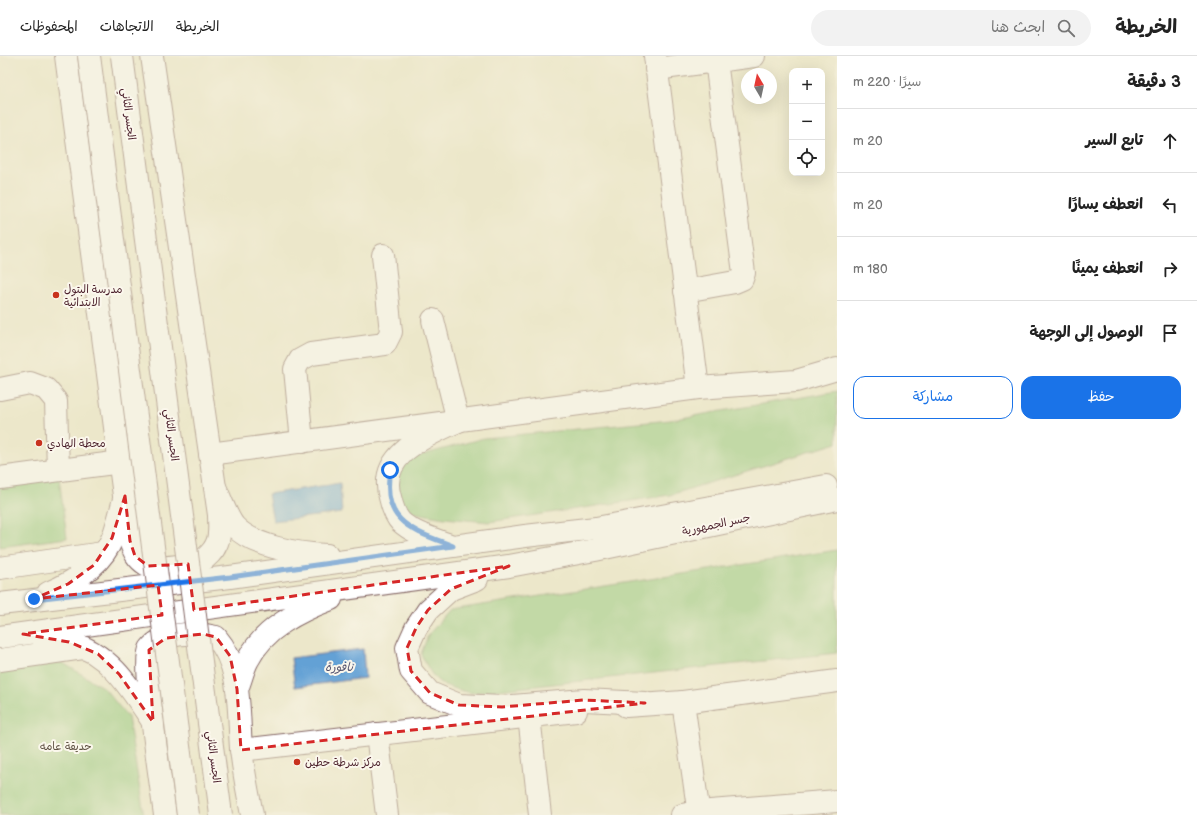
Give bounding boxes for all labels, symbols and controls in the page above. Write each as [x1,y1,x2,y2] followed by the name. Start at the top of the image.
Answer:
[811,10,1091,46] search box
[1115,16,1177,39] text: الخريطة
[1055,17,1077,39] icon: search
[20,18,78,35] text: المحفوظات
[100,18,154,35] text: الاتجاهات
[176,18,219,35] text: الخريطة
[991,18,1045,37] text: ابحث هنا
[741,68,777,104] north arrow
[789,68,825,176] map controls
[789,68,825,104] button: +
[1127,72,1181,92] text: 3 دقيقة
[853,74,921,90] text: سيرًا · 220 m
[115,87,138,141] street label: الجسر الثاني
[789,104,825,140] button: −
[1159,130,1181,152] icon: ahead
[1085,131,1143,150] text: تابع السير
[853,133,883,149] text: 20 m
[789,140,825,176] button: locate
[1159,194,1181,216] icon: left
[1068,195,1143,214] text: انعطف يسارًا
[853,197,883,213] text: 20 m
[1159,258,1181,280] icon: right
[1072,259,1143,278] text: انعطف يمينًا
[853,261,888,277] text: 180 m
[64,283,123,310] place label: مدرسة البتول الابتدائية
[51,290,61,300] marker: مدرسة البتول الابتدائية
[1159,322,1181,344] icon: arrive
[1029,323,1143,342] text: الوصول إلى الوجهة
[853,376,1013,419] button: مشاركة
[1021,376,1181,419] button: حفظ
[158,408,181,462] street label: الجسر الثاني
[47,437,106,452] place label: محطة الهادي
[34,438,44,448] marker: محطة الهادي
[381,461,399,479] route start
[681,511,752,539] street label: جسر الجمهورية
[25,590,43,608] route end
[325,660,355,675] water label: نافورة
[200,730,223,784] street label: الجسر الثاني
[40,740,92,753] park label: حديقة عامه
[305,756,381,769] place label: مركز شرطة حطين
[292,757,302,767] marker: مركز شرطة حطين

